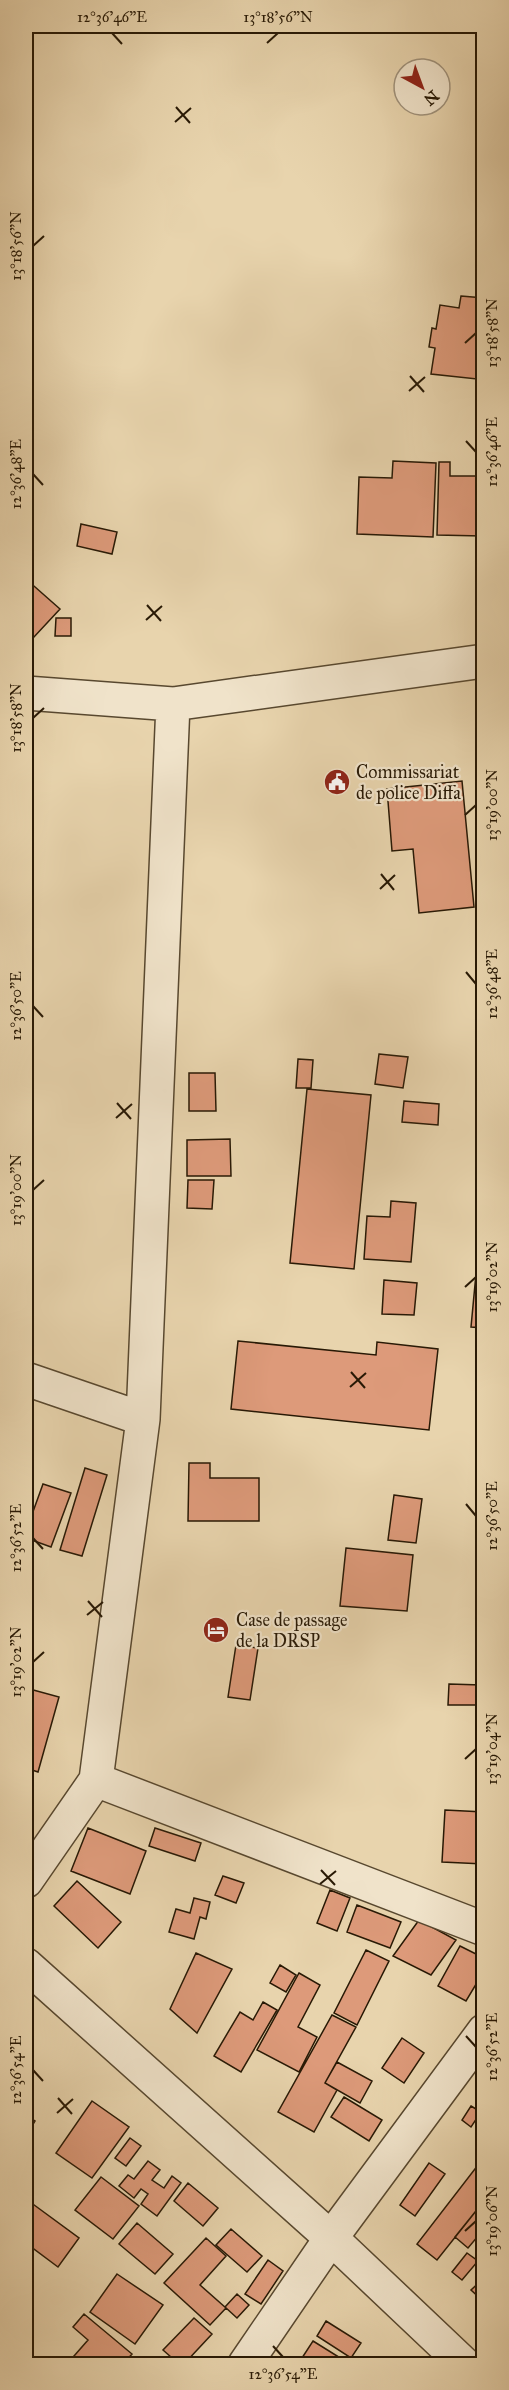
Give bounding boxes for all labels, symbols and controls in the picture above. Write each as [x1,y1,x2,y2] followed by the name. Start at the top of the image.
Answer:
[77,8,147,26] text: 12°36'46"E
[243,8,313,26] text: 13°18'56"N
[392,57,452,117] north arrow
[420,86,443,110] text: N
[7,211,25,281] text: 13°18'56"N
[483,298,501,368] text: 13°18'58"N
[483,417,501,487] text: 12°36'46"E
[7,439,25,509] text: 12°36'48"E
[7,683,25,753] text: 13°18'58"N
[356,761,461,804] place label: Commissariat de police Diffa
[322,767,352,797] public building icon: Commissariat de police Diffa
[483,769,501,841] text: 13°19'00"N
[483,949,501,1019] text: 12°36'48"E
[7,971,25,1041] text: 12°36'50"E
[7,1154,25,1226] text: 13°19'00"N
[483,1241,501,1312] text: 13°19'02"N
[483,1481,501,1551] text: 12°36'50"E
[7,1504,25,1572] text: 12°36'52"E
[236,1609,347,1652] place label: Case de passage de la DRSP
[201,1615,231,1645] hotel icon: Case de passage de la DRSP
[7,1626,25,1697] text: 13°19'02"N
[483,1713,501,1785] text: 13°19'04"N
[483,2013,501,2081] text: 12°36'52"E
[7,2035,25,2104] text: 12°36'54"E
[483,2185,501,2257] text: 13°19'06"N
[249,2365,318,2383] text: 12°36'54"E

